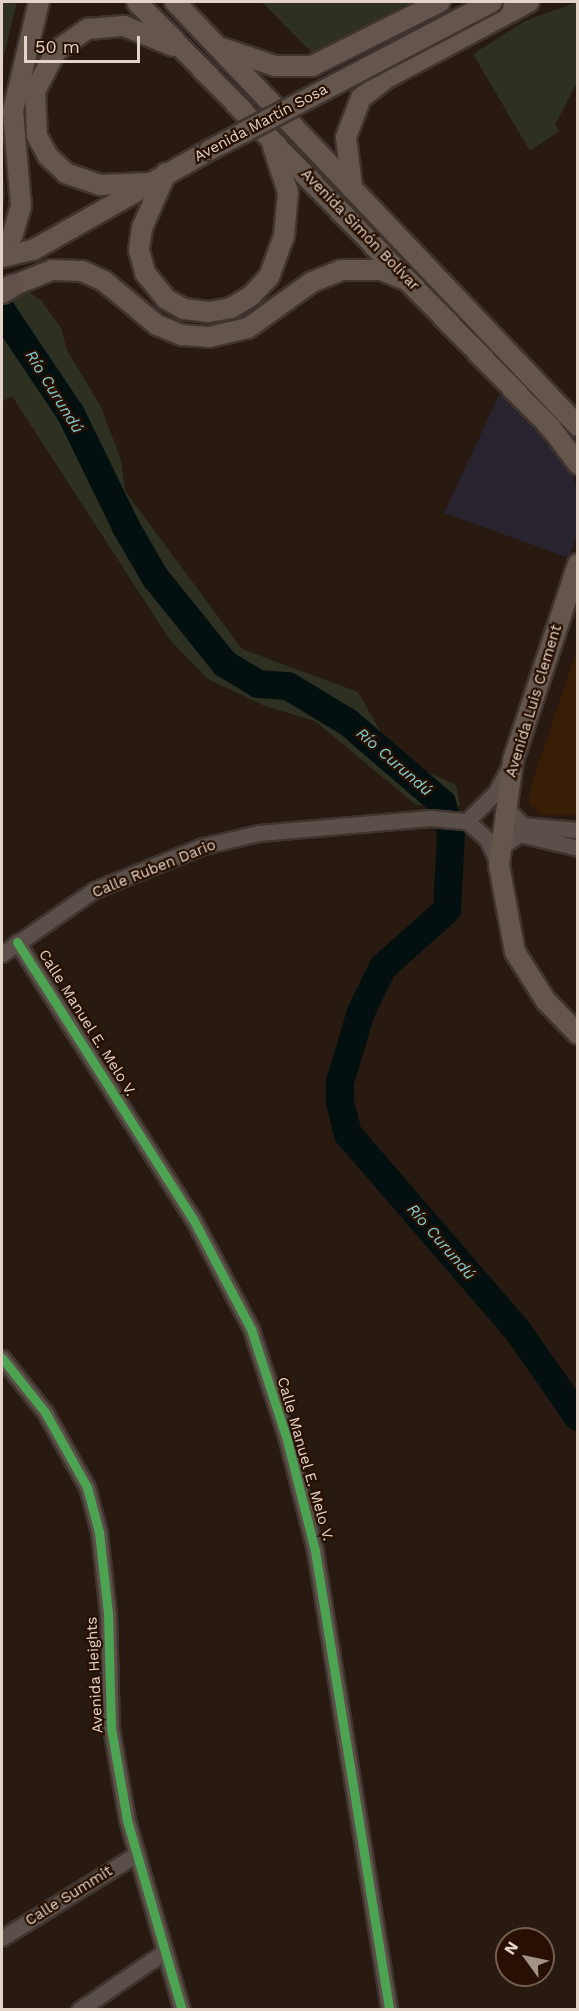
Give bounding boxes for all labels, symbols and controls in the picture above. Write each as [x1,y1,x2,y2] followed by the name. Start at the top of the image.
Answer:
[27,24,142,62] scale bar
[35,36,80,57] text: 50 m
[191,80,331,166] street label: Avenida Martín Sosa
[297,165,423,295] street label: Avenida Simón Bolívar
[21,347,87,437] water label: Río Curundú
[502,622,566,780] street label: Avenida Luis Clement
[352,724,436,800] water label: Río Curundú
[90,836,218,902] street label: Calle Ruben Dario
[34,946,140,1100] street label: Calle Manuel E. Melo V.
[403,1200,479,1284] water label: Río Curundú
[273,1375,337,1543] street label: Calle Manuel E. Melo V.
[83,1616,107,1734] street label: Avenida Heights
[22,1862,116,1930] street label: Calle Summit
[495,1927,555,1987] north arrow
[500,1938,522,1958] text: N

